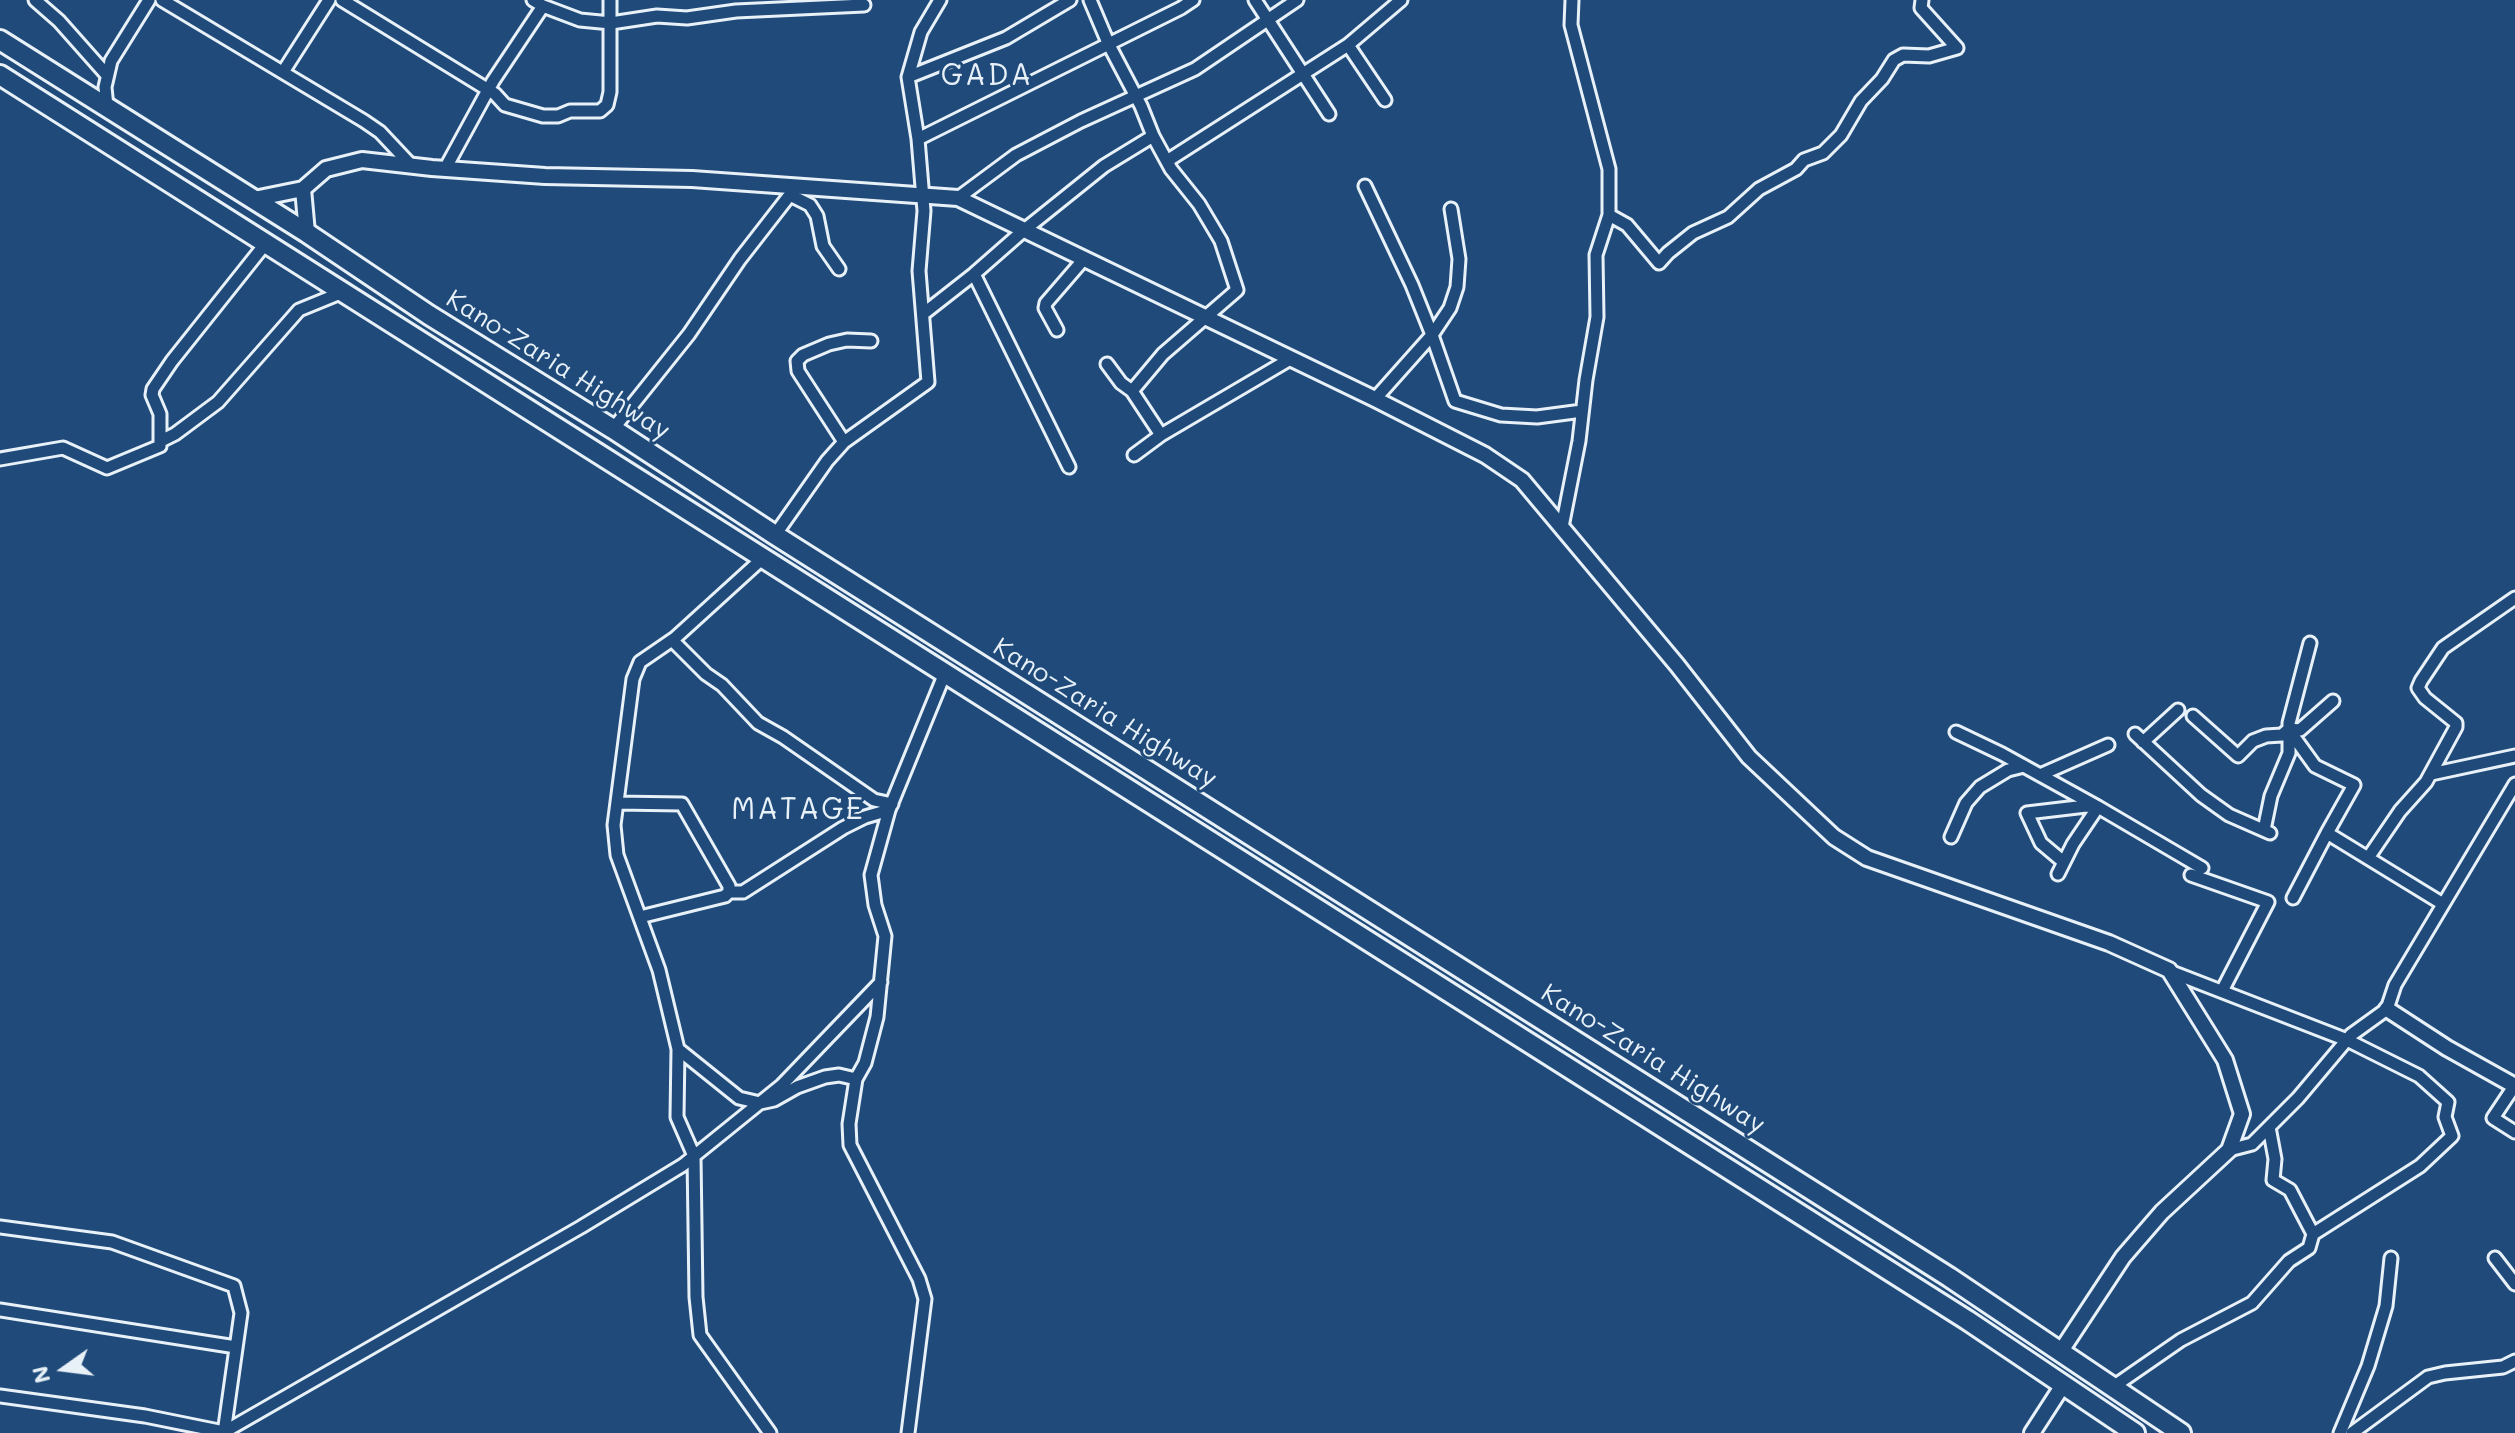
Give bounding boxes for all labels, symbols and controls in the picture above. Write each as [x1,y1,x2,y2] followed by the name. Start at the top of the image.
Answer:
[941,58,1033,94] district label: GADA
[440,283,676,447] street label: Kano-Zaria Highway
[987,631,1223,795] street label: Kano-Zaria Highway
[731,792,865,828] district label: MATAGE
[1535,977,1771,1141] street label: Kano-Zaria Highway
[24,1329,104,1409] north arrow
[24,1363,56,1387] text: N

